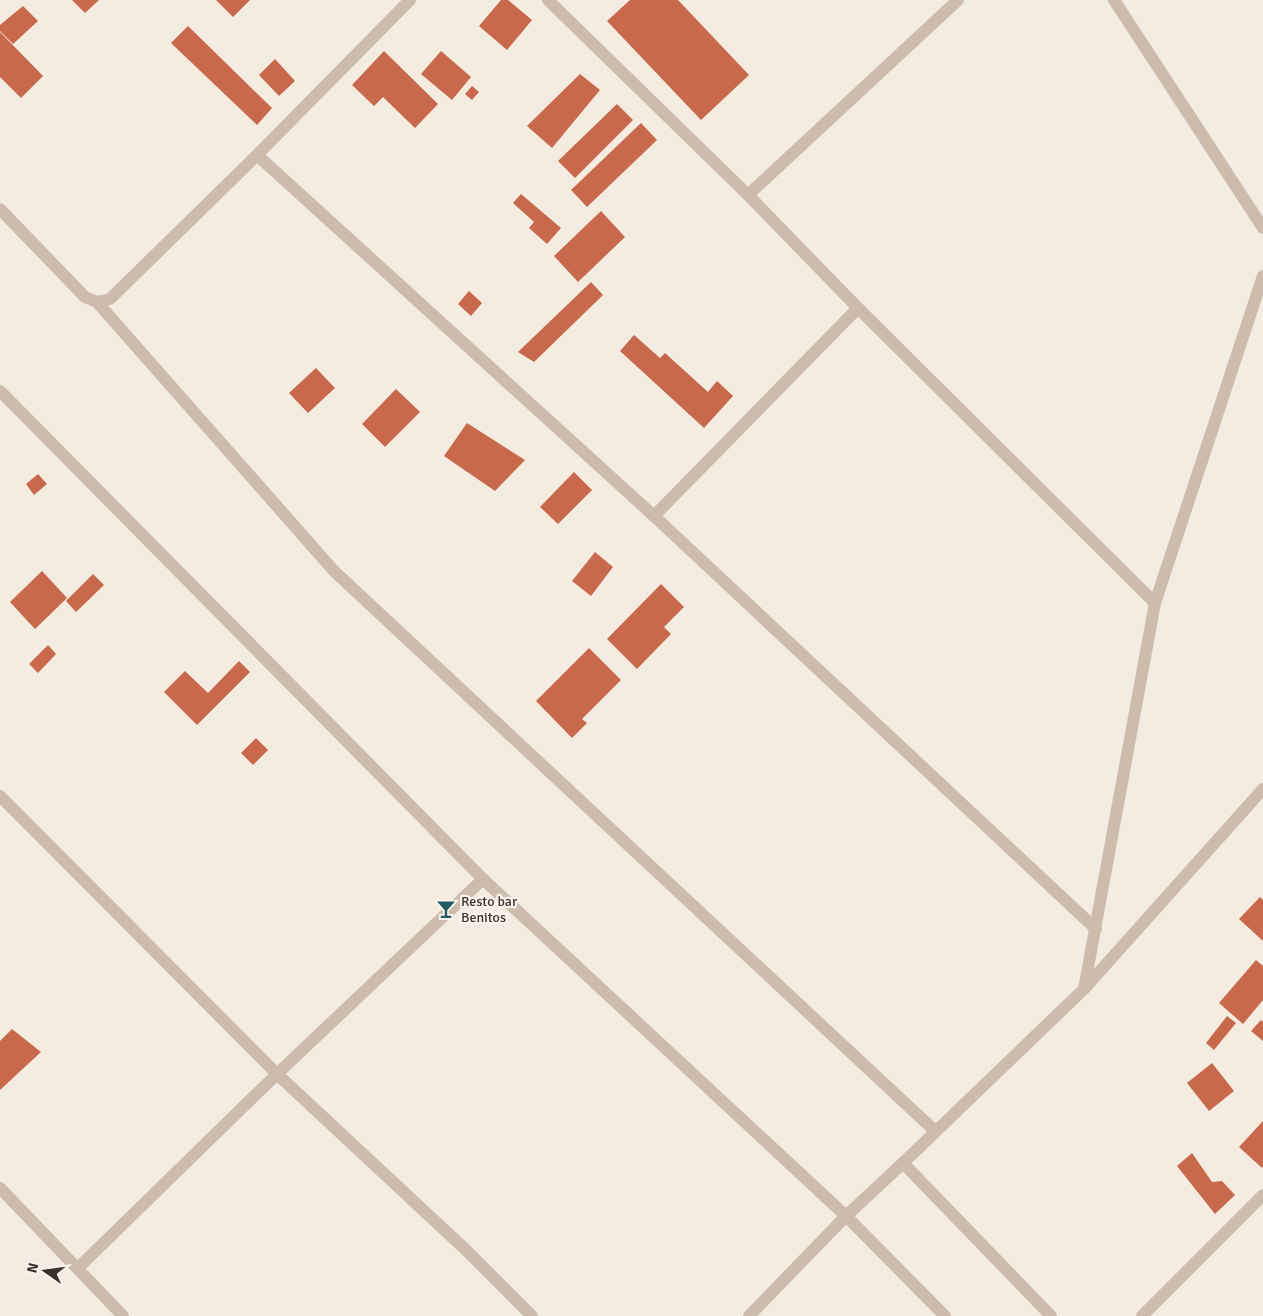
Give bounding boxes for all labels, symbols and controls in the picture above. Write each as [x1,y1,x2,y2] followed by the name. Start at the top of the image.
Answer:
[461,893,518,926] place label: Resto bar Benitos
[435,898,457,920] bar icon: Resto bar Benitos
[20,1246,70,1296] north arrow
[23,1261,42,1275] text: N

